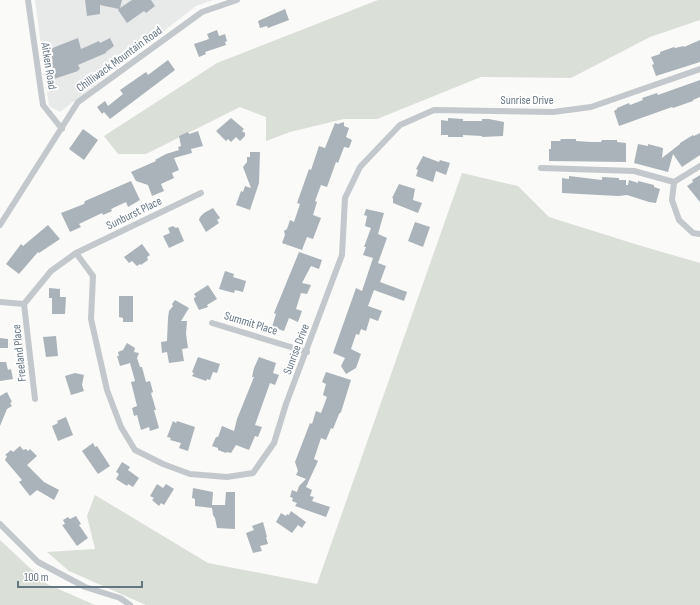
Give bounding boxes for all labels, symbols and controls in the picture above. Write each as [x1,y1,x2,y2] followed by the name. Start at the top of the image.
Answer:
[73,23,165,96] street label: Chilliwack Mountain Road
[37,41,60,91] street label: Aitken Road
[501,93,554,108] street label: Sunrise Drive
[104,193,165,233] street label: Sunburst Place
[222,308,279,339] street label: Summit Place
[280,322,313,377] street label: Sunrise Drive
[9,323,30,382] street label: Freeland Place
[18,563,142,589] scale bar
[24,570,49,585] text: 100 m

